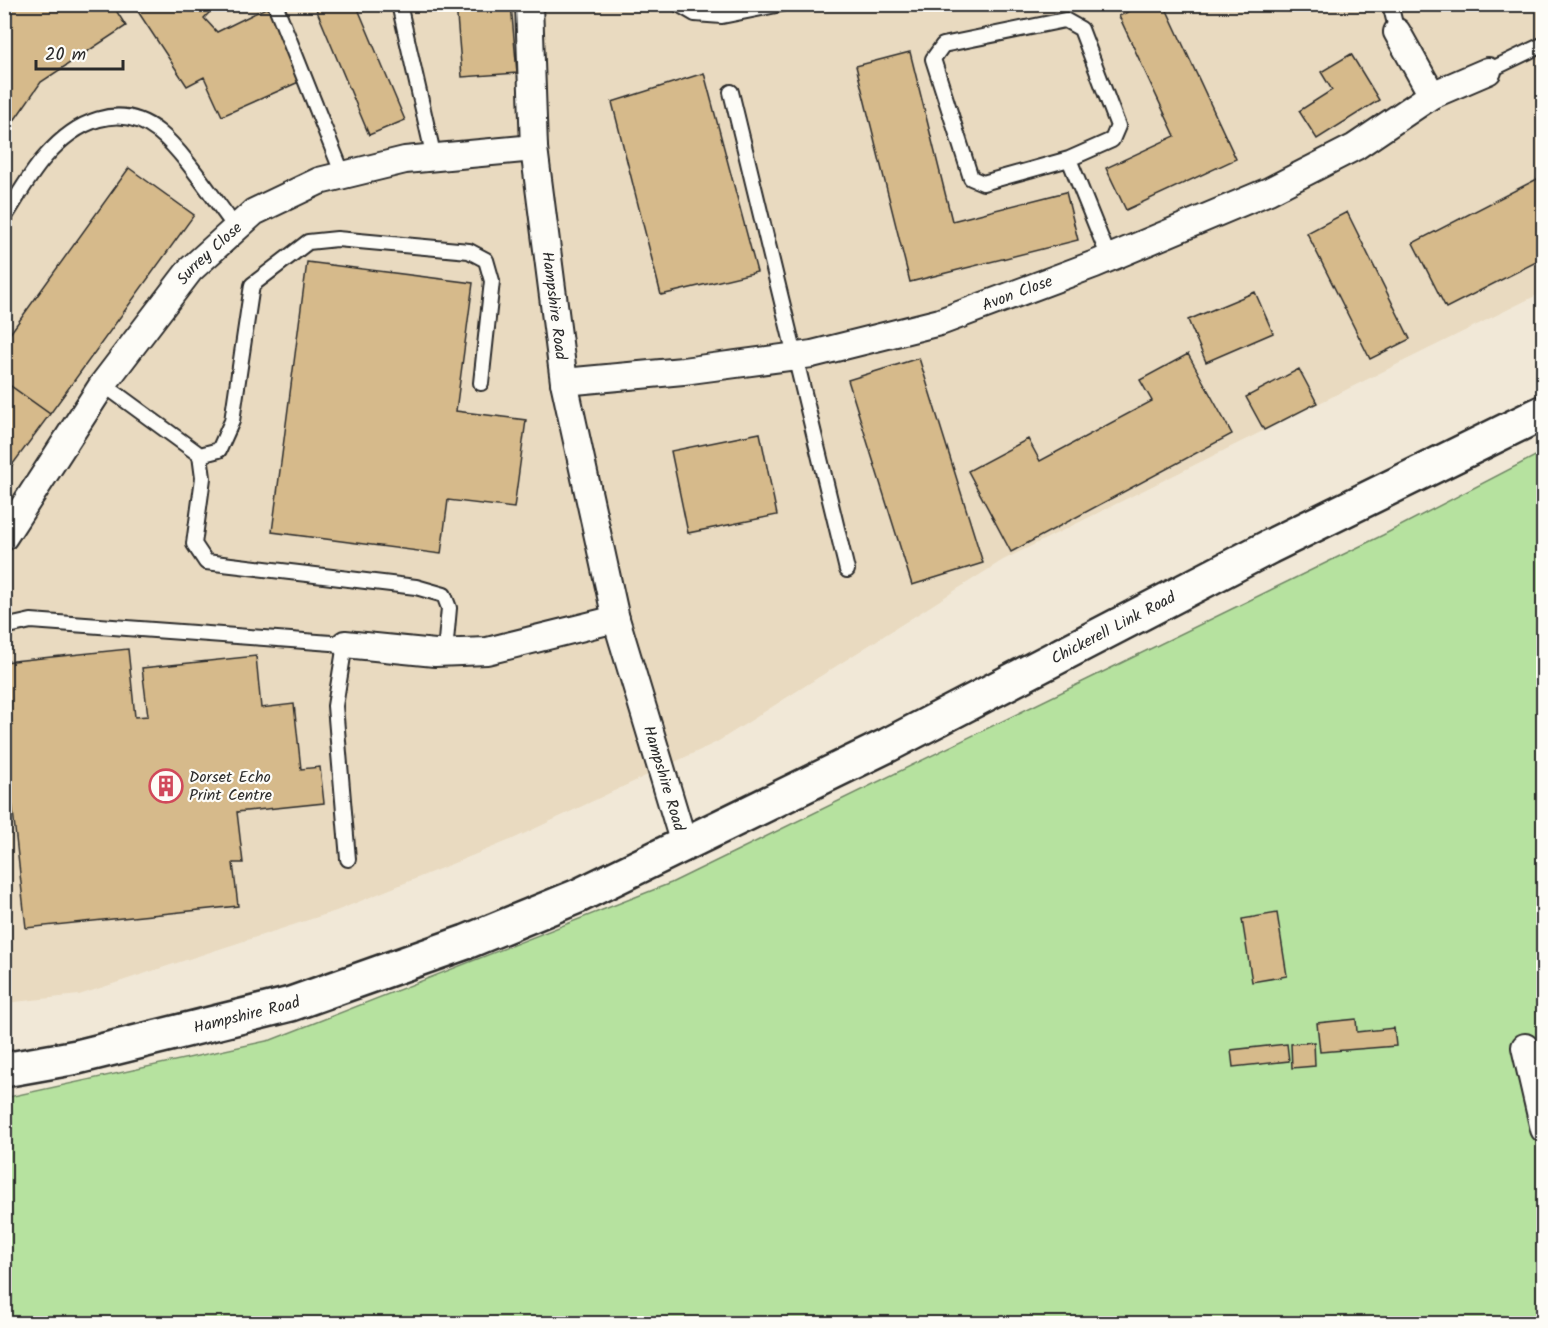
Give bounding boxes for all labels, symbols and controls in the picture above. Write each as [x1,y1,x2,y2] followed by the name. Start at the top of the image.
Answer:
[36,33,123,71] scale bar
[45,41,86,70] text: 20 m
[170,216,248,290] street label: Surrey Close
[535,250,574,362] street label: Hampshire Road
[978,269,1056,318] street label: Avon Close
[1046,585,1181,671] street label: Chickerell Link Road
[636,723,692,835] street label: Hampshire Road
[189,765,272,808] place label: Dorset Echo Print Centre
[148,768,184,804] building icon: Dorset Echo Print Centre
[191,989,304,1040] street label: Hampshire Road

